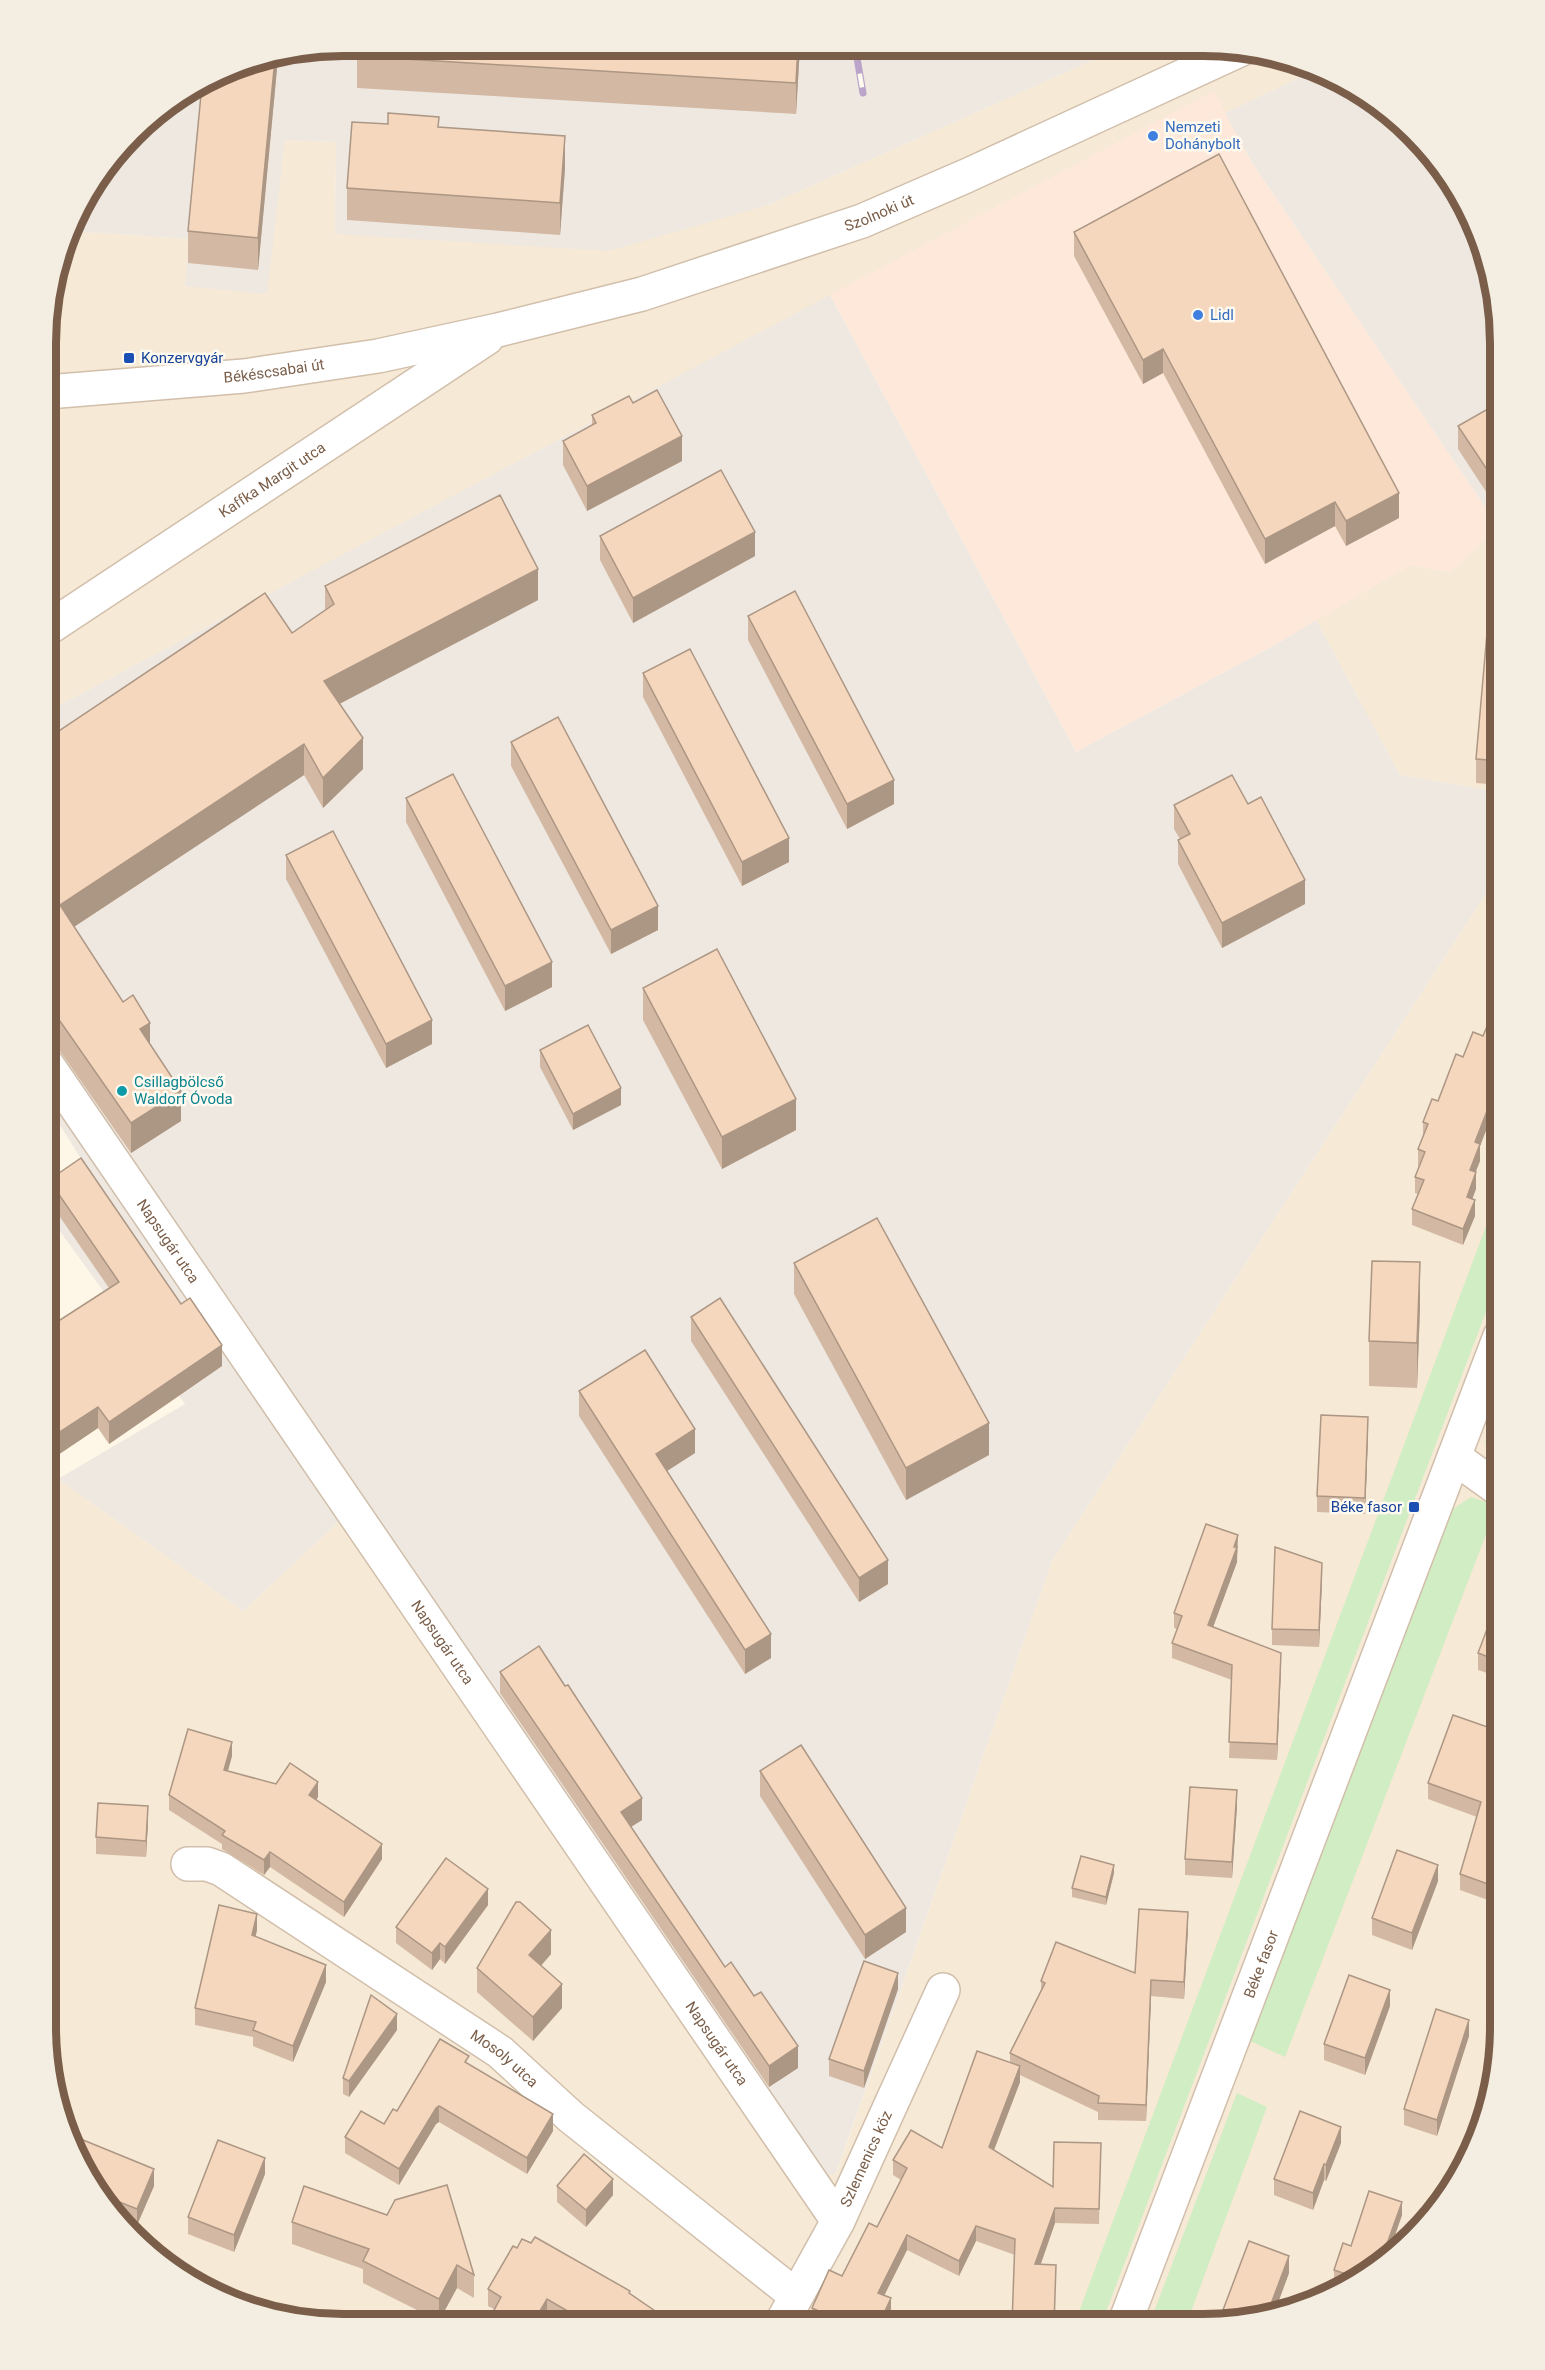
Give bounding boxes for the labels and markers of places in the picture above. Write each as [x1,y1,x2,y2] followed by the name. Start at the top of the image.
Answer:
[1165,118,1241,153] place label: Nemzeti Dohánybolt
[1146,129,1160,143] marker: Nemzeti Dohánybolt
[1210,306,1234,324] place label: Lidl
[1191,308,1205,322] marker: Lidl
[141,349,223,367] place label: Konzervgyár
[122,351,136,365] marker: Konzervgyár
[134,1073,233,1108] place label: Csillagbölcső Waldorf Óvoda
[115,1084,129,1098] marker: Csillagbölcső Waldorf Óvoda
[1331,1498,1402,1516] place label: Béke fasor
[1407,1500,1421,1514] marker: Béke fasor

